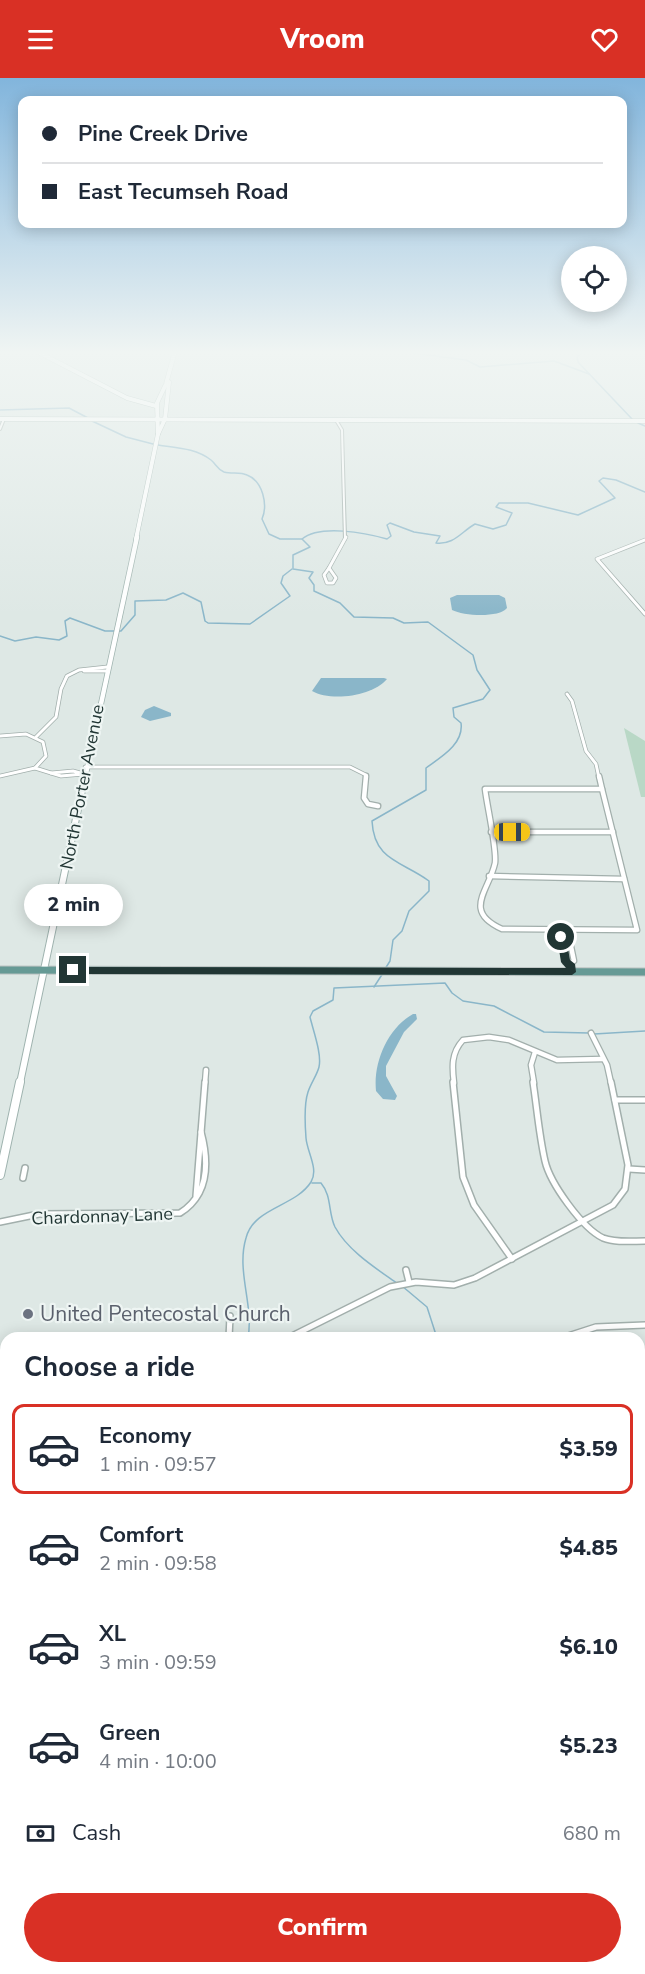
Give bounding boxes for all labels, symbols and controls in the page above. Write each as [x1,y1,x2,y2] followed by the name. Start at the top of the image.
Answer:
[280,21,365,58] text: Vroom
[24,23,57,56] icon: menu
[588,23,621,56] icon: heart
[78,119,248,149] text: Pine Creek Drive
[78,177,289,207] text: East Tecumseh Road
[561,246,627,312] map controls
[561,246,627,312] button: locate
[54,703,110,871] street label: North Porter Avenue
[494,823,530,841] car
[23,883,122,925] callout: 2 min
[47,891,100,918] text: 2 min
[547,923,574,950] route start
[59,956,86,983] route end
[31,1202,173,1230] street label: Chardonnay Lane
[40,1300,291,1328] place label: United Pentecostal Church
[21,1307,35,1321] marker: United Pentecostal Church
[24,1349,195,1386] text: Choose a ride
[99,1421,191,1451] text: Economy
[27,1422,81,1476] icon: car
[559,1434,618,1464] text: $3.59
[99,1451,217,1478] text: 1 min · 09:57
[99,1520,183,1550] text: Comfort
[27,1521,81,1575] icon: car
[559,1533,618,1563] text: $4.85
[99,1550,217,1577] text: 2 min · 09:58
[99,1619,126,1649] text: XL
[27,1620,81,1674] icon: car
[559,1632,618,1662] text: $6.10
[99,1649,217,1676] text: 3 min · 09:59
[99,1718,160,1748] text: Green
[27,1719,81,1773] icon: car
[559,1731,618,1761] text: $5.23
[99,1748,217,1775] text: 4 min · 10:00
[24,1817,57,1850] icon: cash
[72,1818,121,1848] text: Cash
[563,1820,621,1847] text: 680 m
[24,1893,621,1962] button: Confirm

